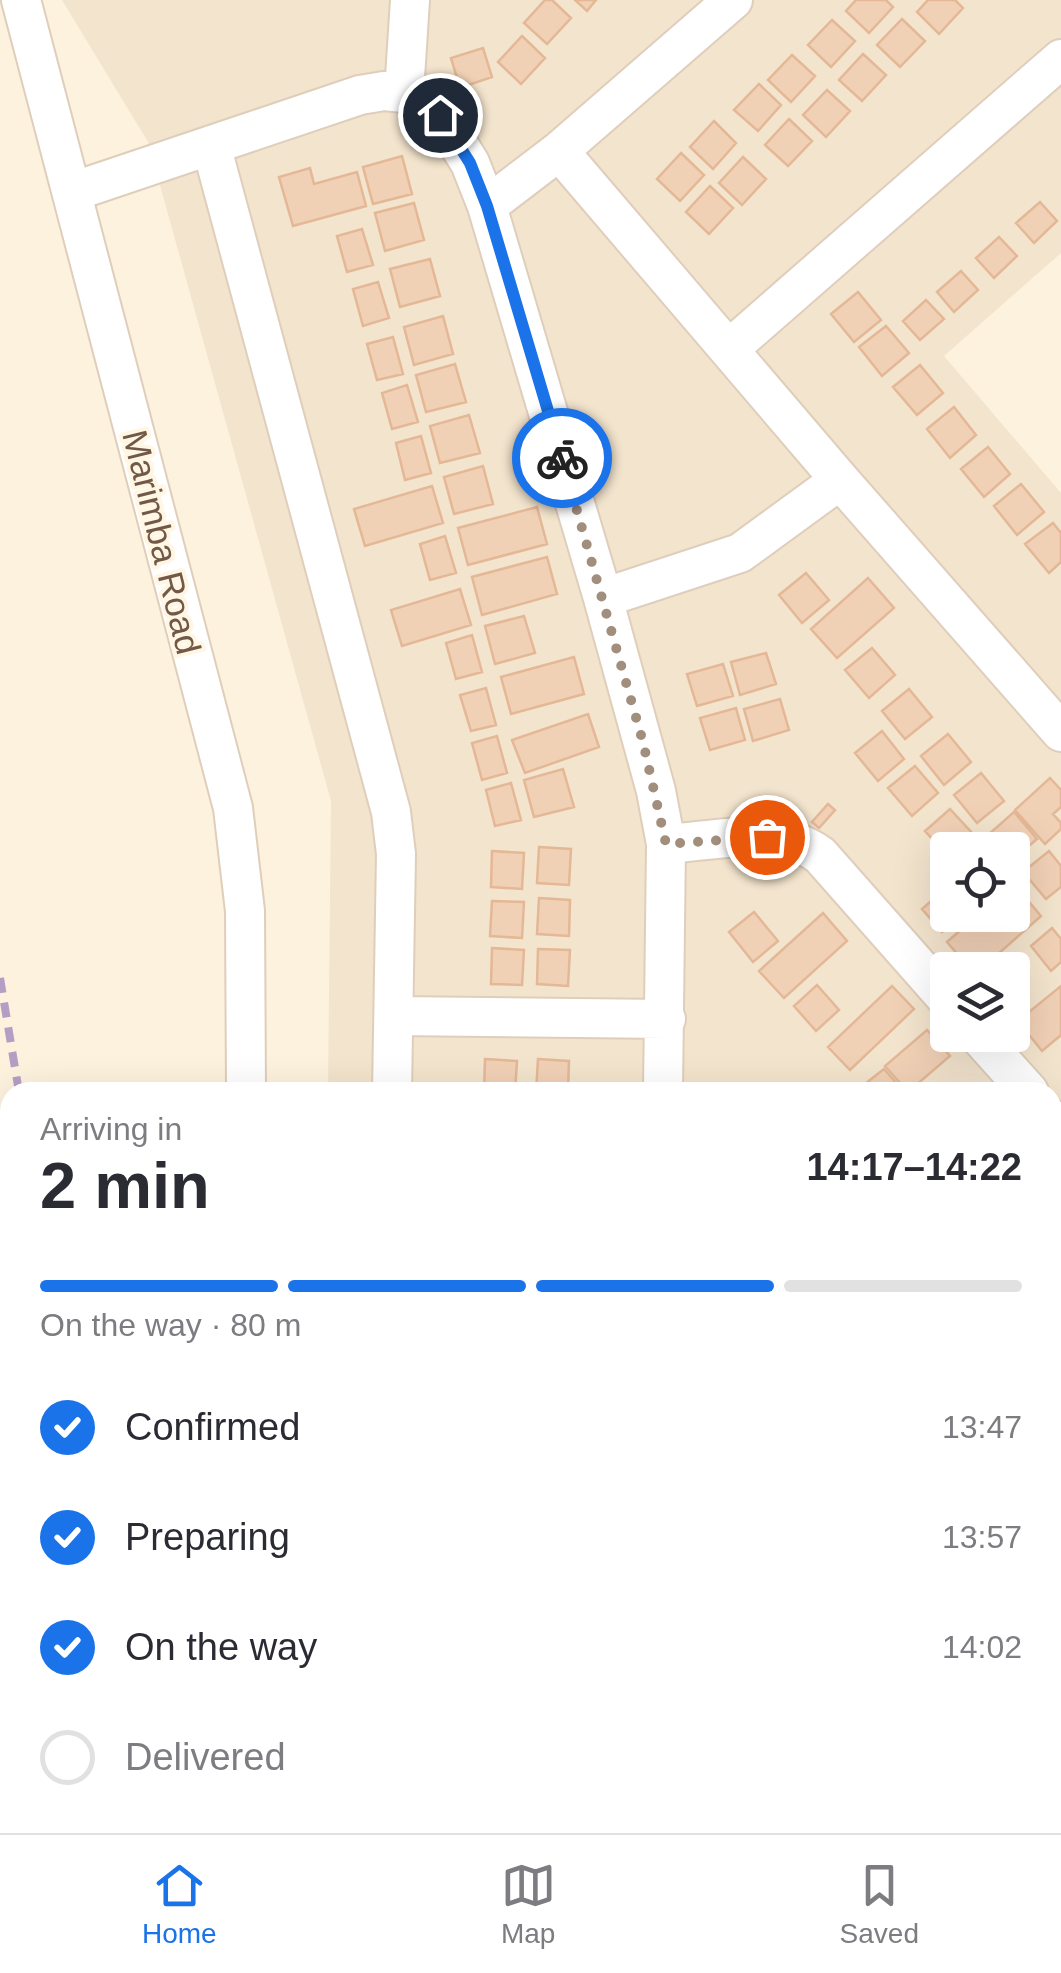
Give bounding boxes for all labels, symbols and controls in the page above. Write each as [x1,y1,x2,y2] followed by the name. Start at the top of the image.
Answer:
[398,73,483,158] pin
[413,88,468,143] icon: home
[512,408,612,508] courier
[115,426,209,658] street label: Marimba Road
[535,431,590,486] icon: bike
[725,795,810,880] pin
[740,810,795,865] icon: bag
[930,832,1030,1052] map controls
[930,832,1030,932] button: locate
[930,952,1030,1052] button: layers
[40,1111,182,1147] text: Arriving in
[806,1146,1022,1188] text: 14:17–14:22
[40,1149,210,1222] text: 2 min
[40,1307,301,1343] text: On the way · 80 m
[40,1400,95,1455] icon: check
[125,1406,300,1448] text: Confirmed
[942,1409,1022,1445] text: 13:47
[40,1510,95,1565] icon: check
[125,1516,290,1558] text: Preparing
[942,1519,1022,1555] text: 13:57
[40,1620,95,1675] icon: check
[125,1626,317,1668] text: On the way
[942,1629,1022,1665] text: 14:02
[125,1736,286,1778] text: Delivered
[142,1858,217,1950] tab: Home
[501,1858,556,1950] tab: Map
[840,1858,919,1950] tab: Saved

